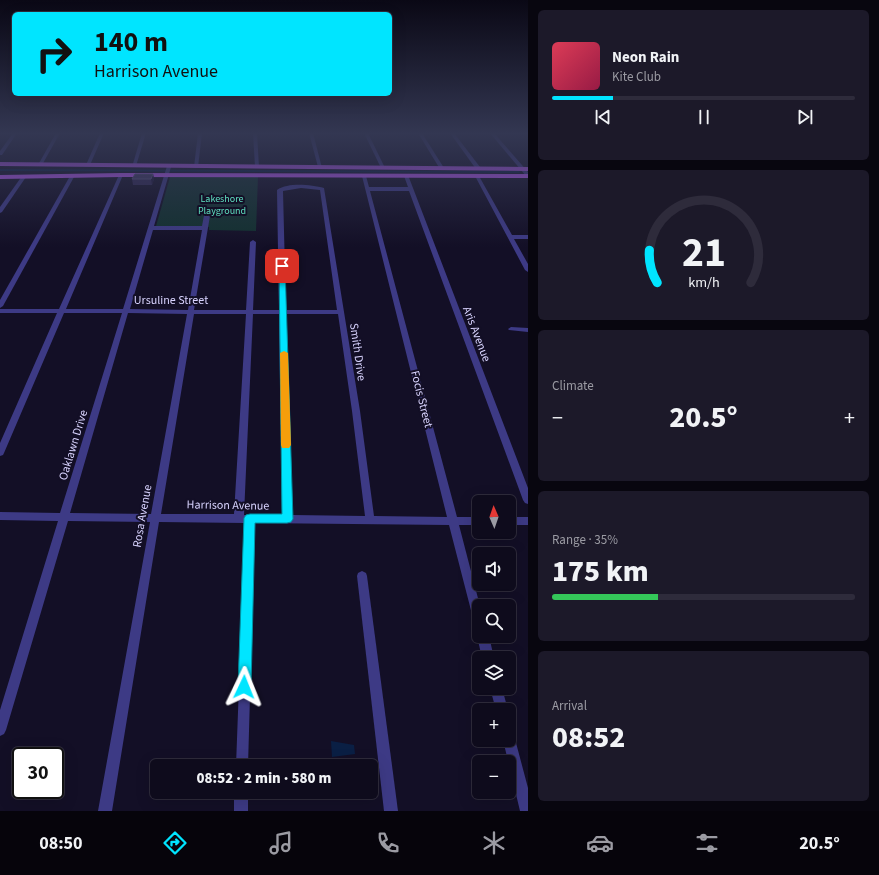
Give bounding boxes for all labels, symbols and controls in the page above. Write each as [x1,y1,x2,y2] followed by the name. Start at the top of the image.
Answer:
[94,22,168,62] text: 140 m
[28,28,80,80] icon: right
[612,47,679,68] text: Neon Rain
[94,59,218,84] text: Harrison Avenue
[612,68,661,86] text: Kite Club
[592,106,614,128] icon: previous
[693,106,715,128] icon: pause
[794,106,816,128] icon: next
[198,192,246,218] park label: Lakeshore Playground
[682,223,725,283] text: 21
[265,249,299,283] pin
[271,255,293,277] icon: arrive
[688,272,719,293] text: km/h
[134,292,208,309] street label: Ursuline Street
[458,304,495,364] street label: Aris Avenue
[345,322,370,382] street label: Smith Drive
[406,369,437,429] street label: Focis Street
[552,377,594,395] text: Climate
[669,396,738,439] text: 20.5°
[552,402,563,434] text: −
[844,402,855,434] text: +
[55,408,92,482] street label: Oaklawn Drive
[129,483,156,549] street label: Rosa Avenue
[472,495,516,539] north arrow
[472,495,516,799] map controls
[187,496,269,515] street label: Harrison Avenue
[552,531,618,549] text: Range · 35%
[472,547,516,591] button: sound
[552,550,649,593] text: 175 km
[472,599,516,643] button: search
[472,651,516,695] button: layers
[223,666,265,708] position arrow
[552,697,587,715] text: Arrival
[472,703,516,747] button: +
[552,716,625,759] text: 08:52
[12,747,64,799] speed limit sign: 30
[472,755,516,799] button: −
[197,768,331,789] text: 08:52 · 2 min · 580 m
[161,829,189,857] icon: directions
[267,829,295,857] icon: music
[374,829,402,857] icon: phone
[480,829,508,857] icon: climate
[586,829,614,857] icon: car
[693,829,721,857] icon: filters
[39,831,83,856] text: 08:50
[799,831,840,856] text: 20.5°

